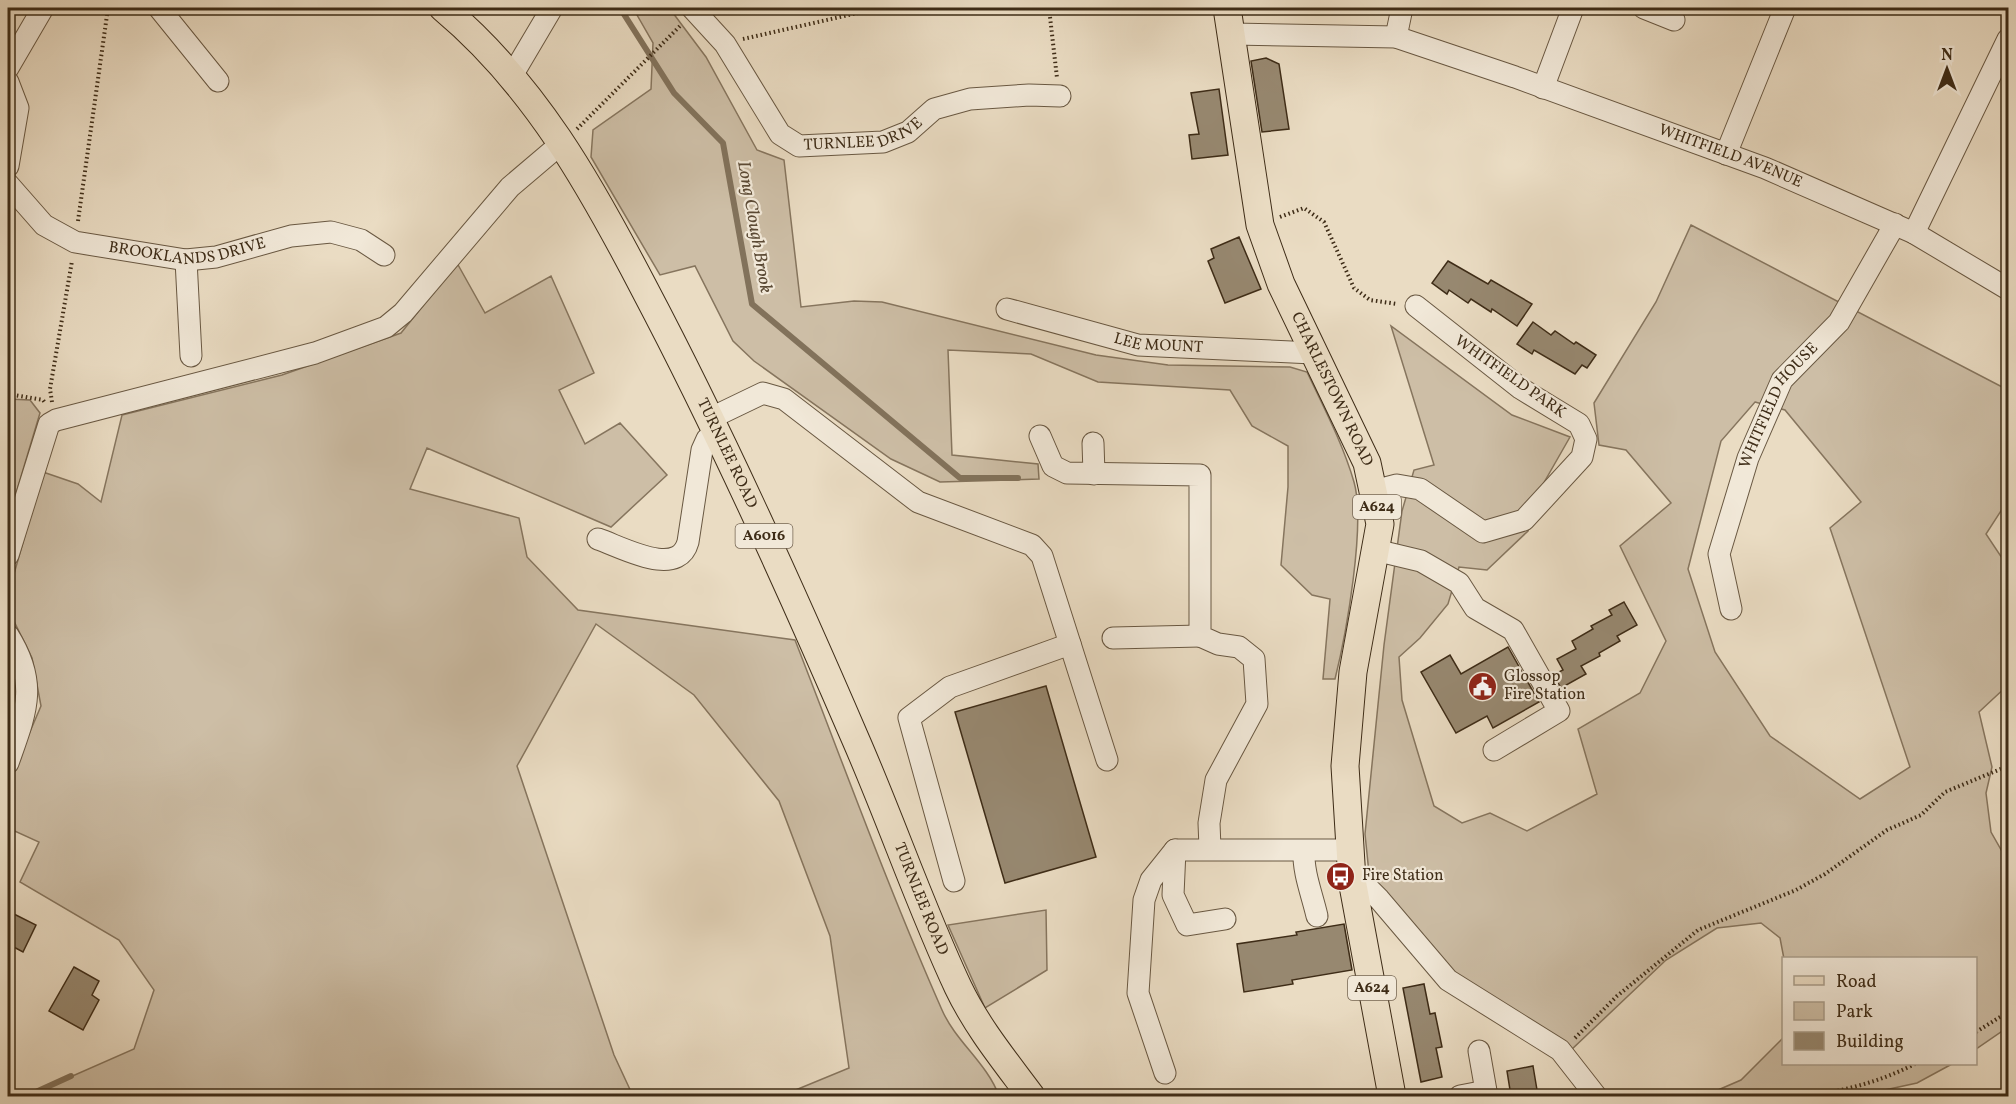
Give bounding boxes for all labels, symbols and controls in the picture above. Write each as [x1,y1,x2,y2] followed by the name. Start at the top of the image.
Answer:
[1917,39,1977,99] north arrow
[1941,45,1953,67] text: N
[803,113,928,157] street label: TURNLEE DRIVE
[1655,119,1806,194] street label: WHITFIELD AVENUE
[730,159,778,295] water label: Long Clough Brook
[107,233,269,271] street label: BROOKLANDS DRIVE
[1285,309,1378,470] street label: CHARLESTOWN ROAD
[1111,328,1204,359] street label: LEE MOUNT
[1450,330,1570,424] street label: WHITFIELD PARK
[1734,338,1824,471] street label: WHITFIELD HOUSE
[691,395,762,512] street label: TURNLEE ROAD
[1353,495,1401,519] road number: A624
[736,524,792,548] road number: A6016
[1504,666,1585,706] place label: Glossop Fire Station
[1467,670,1499,702] public building icon: Glossop Fire Station
[888,839,953,959] street label: TURNLEE ROAD
[1325,860,1357,892] bus stop icon: Fire Station
[1362,865,1443,887] place label: Fire Station
[1782,957,1977,1065] legend
[1836,970,1877,995] text: Road
[1348,976,1396,1000] road number: A624
[1836,1000,1873,1025] text: Park
[1836,1030,1904,1055] text: Building

